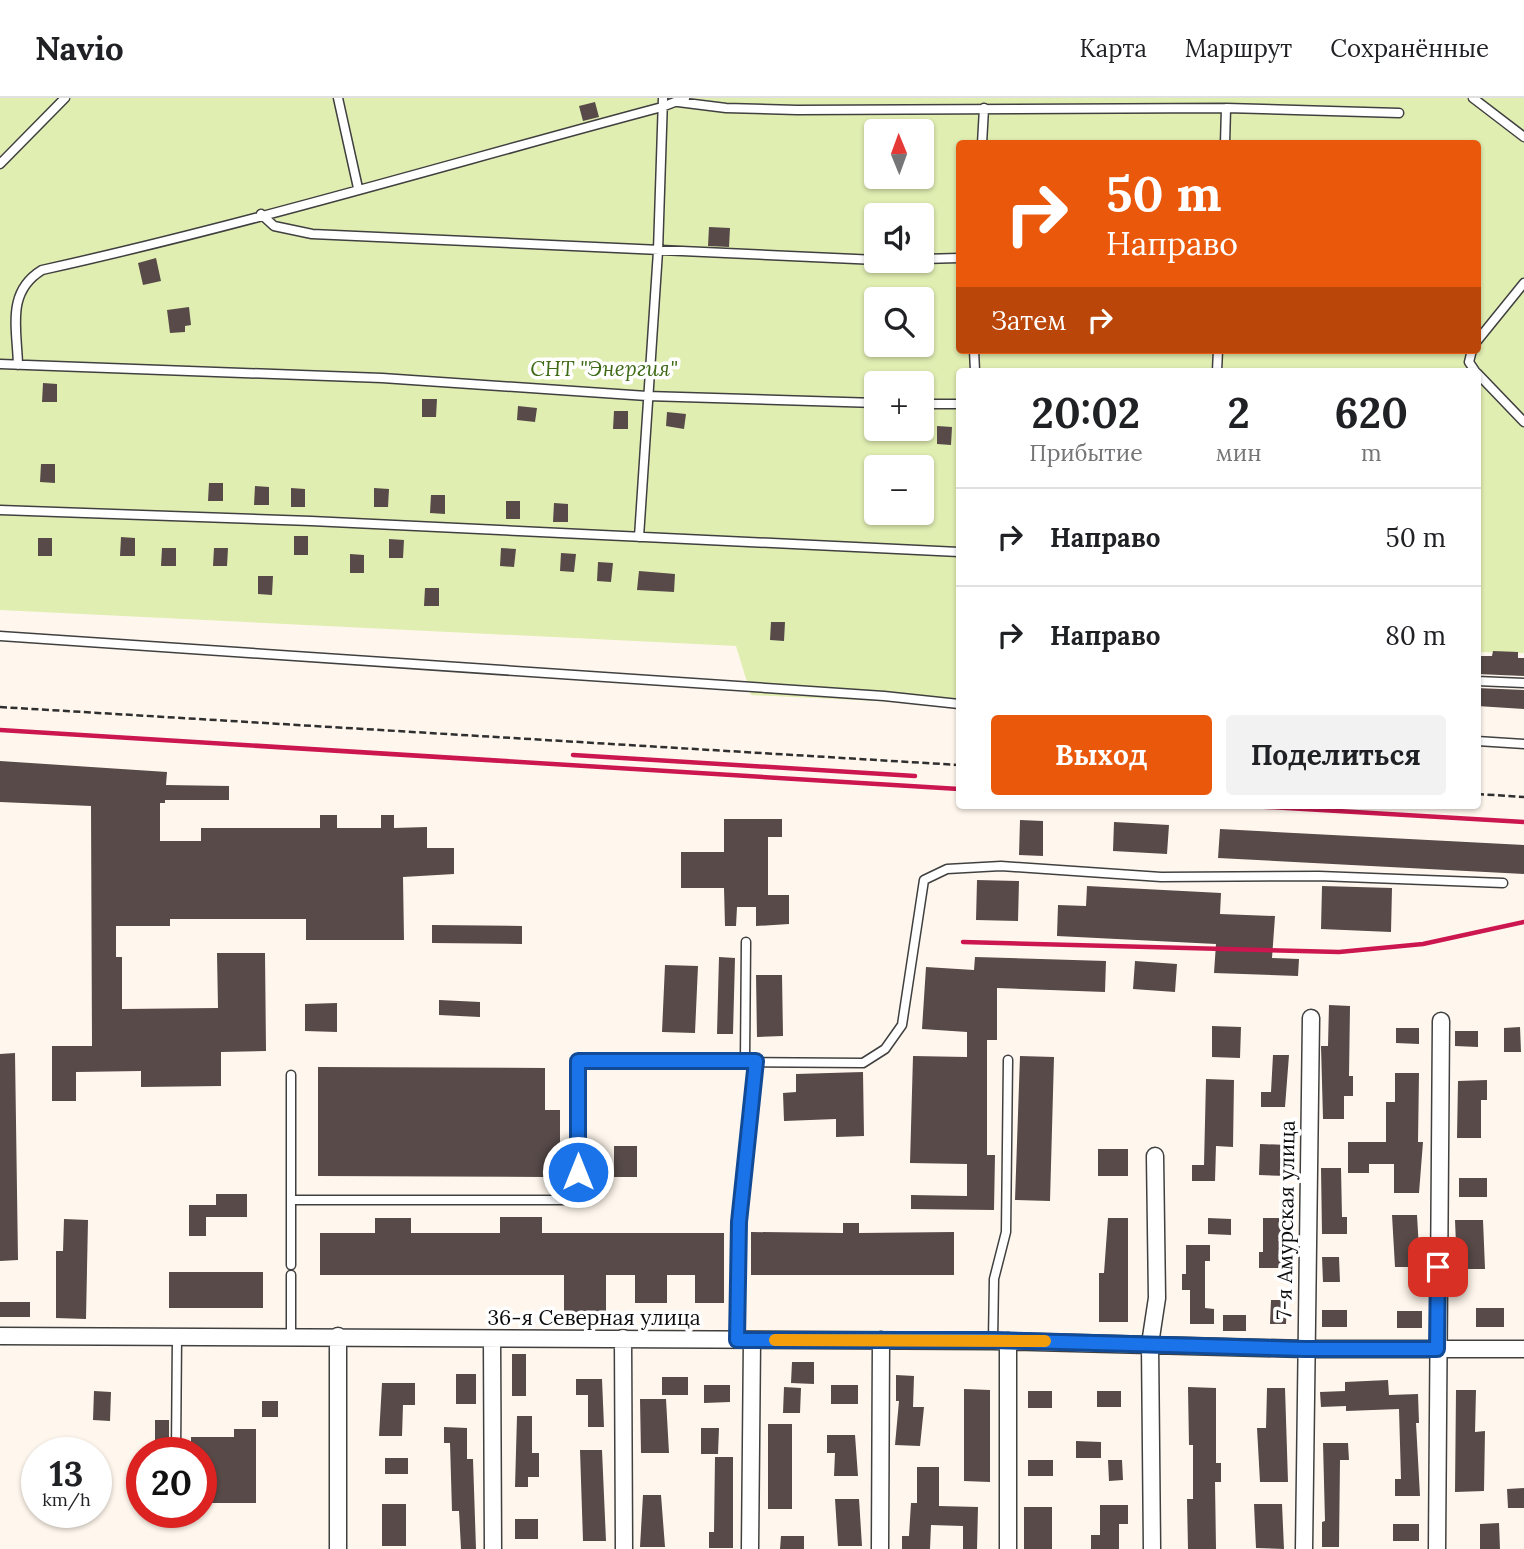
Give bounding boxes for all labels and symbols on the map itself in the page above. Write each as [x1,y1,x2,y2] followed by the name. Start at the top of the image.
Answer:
[864,119,934,189] north arrow
[530,355,678,382] park label: СНТ "Энергия"
[1270,1120,1301,1320] street label: 7-я Амурская улица
[541,1135,615,1209] position arrow
[1408,1237,1468,1297] pin
[487,1304,701,1331] street label: 36-я Северная улица
[126,1437,217,1528] speed limit sign: 20

